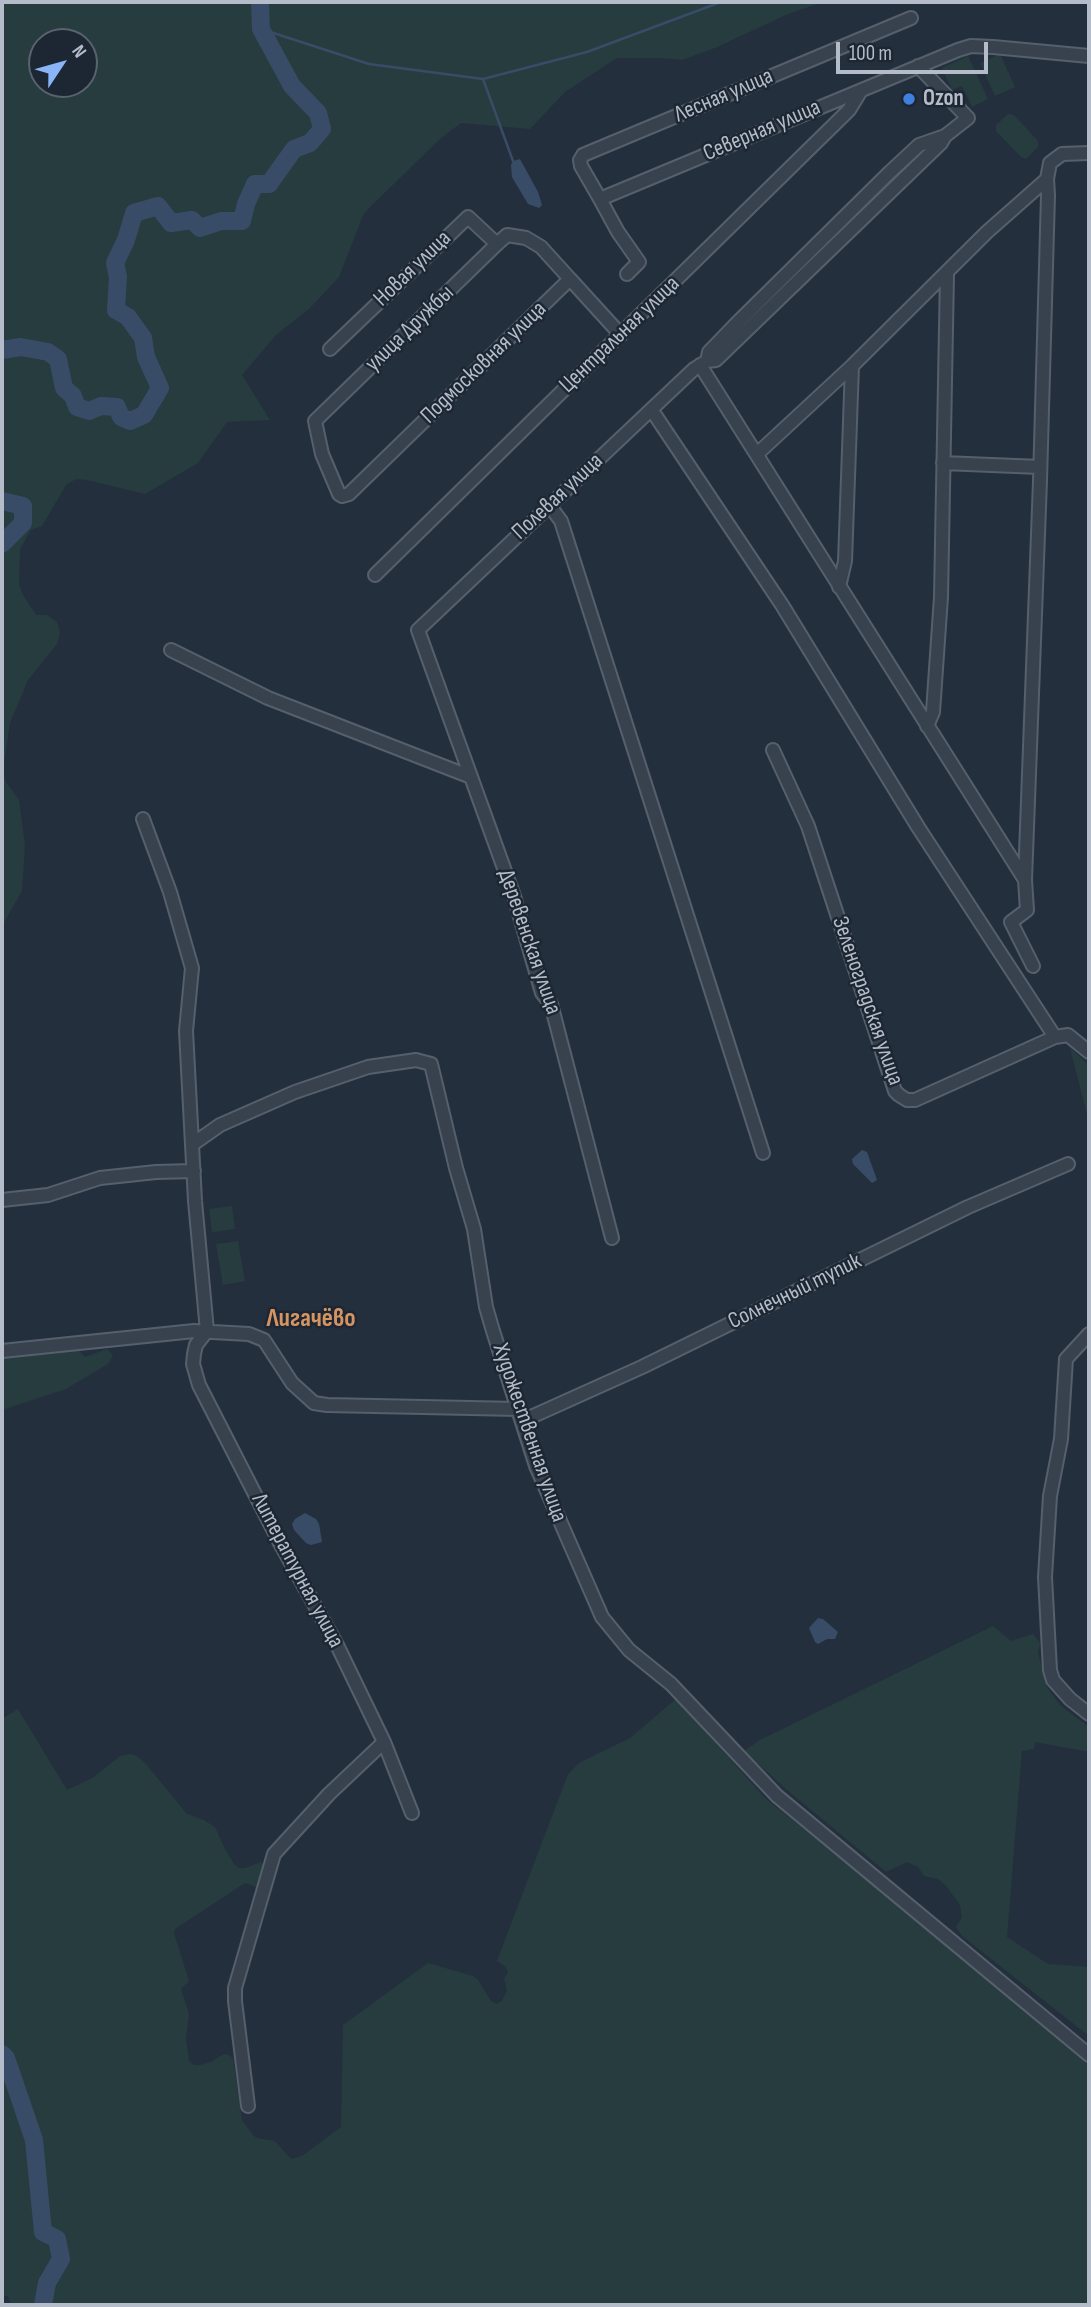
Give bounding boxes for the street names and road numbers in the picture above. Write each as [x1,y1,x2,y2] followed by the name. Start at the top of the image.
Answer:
[671,63,777,129] street label: Лесная улица
[699,94,825,168] street label: Северная улица
[368,225,458,313] street label: Новая улица
[554,271,686,399] street label: Центральная улица
[360,280,460,378] street label: улица Дружбы
[415,296,553,430] street label: Подмосковная улица
[507,448,609,546] street label: Полевая улица
[491,866,567,1018] street label: Деревенская улица
[825,913,909,1089] street label: Зеленоградская улица
[724,1248,866,1336] street label: Солнечный тупик
[486,1340,572,1526] street label: Художественная улица
[245,1489,349,1653] street label: Литературная улица

